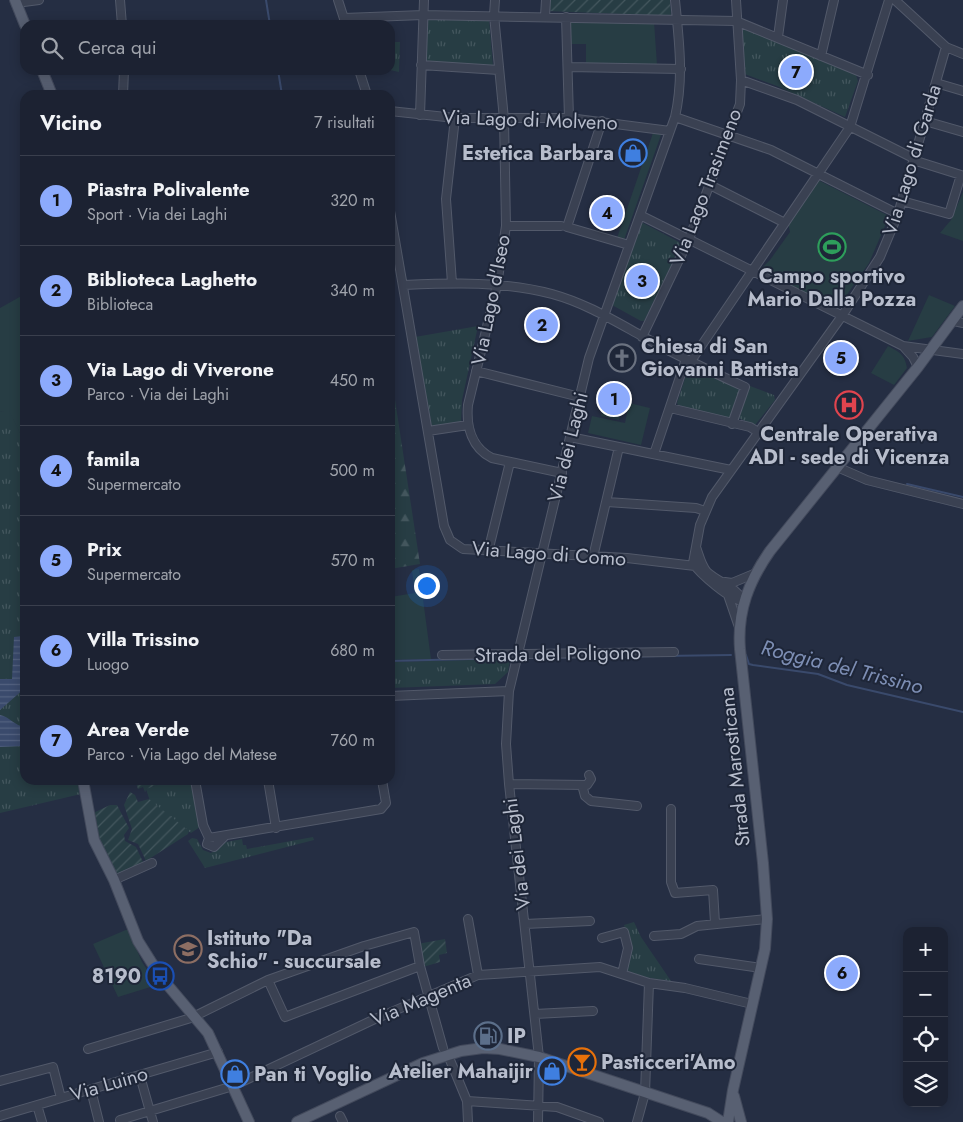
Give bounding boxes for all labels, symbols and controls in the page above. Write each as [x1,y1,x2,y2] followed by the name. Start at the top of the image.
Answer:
[20,20,395,75] search box
[38,34,66,62] icon: search
[78,34,157,61] text: Cerca qui
[780,53,812,91] pin: 7
[875,81,949,239] street label: Via Lago di Garda
[442,102,618,138] street label: Via Lago di Molveno
[663,104,749,270] street label: Via Lago Trasimeno
[40,108,102,138] text: Vicino
[314,111,375,134] text: 7 risultati
[618,138,648,168] shop icon: Estetica Barbara
[462,139,614,168] place label: Estetica Barbara
[87,176,250,203] text: Piastra Polivalente
[52,189,60,212] text: 1
[330,189,375,212] text: 320 m
[591,194,623,232] pin: 4
[87,203,227,226] text: Sport · Via dei Laghi
[464,232,518,368] street label: Via Lago d'Iseo
[817,232,847,262] sports icon: Campo sportivo Mario Dalla Pozza
[626,262,658,300] pin: 3
[748,262,916,314] place label: Campo sportivo Mario Dalla Pozza
[87,266,257,293] text: Biblioteca Laghetto
[51,279,61,302] text: 2
[330,279,375,302] text: 340 m
[87,293,153,316] text: Biblioteca
[526,306,558,344] pin: 2
[641,332,799,384] place label: Chiesa di San Giovanni Battista
[825,339,857,377] pin: 5
[607,343,637,373] church icon: Chiesa di San Giovanni Battista
[87,356,274,383] text: Via Lago di Viverone
[51,369,61,392] text: 3
[330,369,375,392] text: 450 m
[598,380,630,418] pin: 1
[87,383,229,406] text: Parco · Via dei Laghi
[540,389,596,505] street label: Via dei Laghi
[834,390,864,420] hospital icon: Centrale Operativa ADI - sede di Vicenza
[748,420,949,472] place label: Centrale Operativa ADI - sede di Vicenza
[87,446,140,473] text: famila
[50,459,62,482] text: 4
[329,459,375,482] text: 500 m
[87,473,181,496] text: Supermercato
[471,534,627,574] street label: Via Lago di Como
[87,536,122,563] text: Prix
[51,549,61,572] text: 5
[331,549,375,572] text: 570 m
[87,563,181,586] text: Supermercato
[414,573,440,599] your location
[87,626,199,653] text: Villa Trissino
[758,632,926,702] water label: Roggia del Trissino
[475,638,642,670] street label: Strada del Poligono
[51,639,61,662] text: 6
[330,639,375,662] text: 680 m
[87,653,129,676] text: Luogo
[712,686,758,848] street label: Strada Marosticana
[87,716,189,743] text: Area Verde
[51,729,61,752] text: 7
[331,729,375,752] text: 760 m
[87,743,277,766] text: Parco · Via Lago del Matese
[496,796,538,912] street label: Via dei Laghi
[207,924,381,976] place label: Istituto "Da Schio" - succursale
[903,927,948,1107] map controls
[903,927,948,972] button: +
[173,934,203,964] school or university icon: Istituto "Da Schio" - succursale
[826,954,858,992] pin: 6
[145,961,175,991] bus stop icon: 8190
[92,962,141,991] place label: 8190
[366,966,476,1034] street label: Via Magenta
[903,972,948,1017] button: −
[903,1017,948,1062] button: locate
[473,1021,503,1051] fuel station icon: IP
[507,1022,526,1051] place label: IP
[567,1047,597,1077] bar icon: Pasticceri'Amo
[601,1048,736,1077] place label: Pasticceri'Amo
[537,1056,567,1086] shop icon: Atelier Mahaijir
[387,1057,534,1086] place label: Atelier Mahaijir
[67,1059,151,1109] street label: Via Luino
[220,1059,250,1089] shop icon: Pan ti Voglio
[254,1060,372,1089] place label: Pan ti Voglio
[903,1062,948,1107] button: layers

